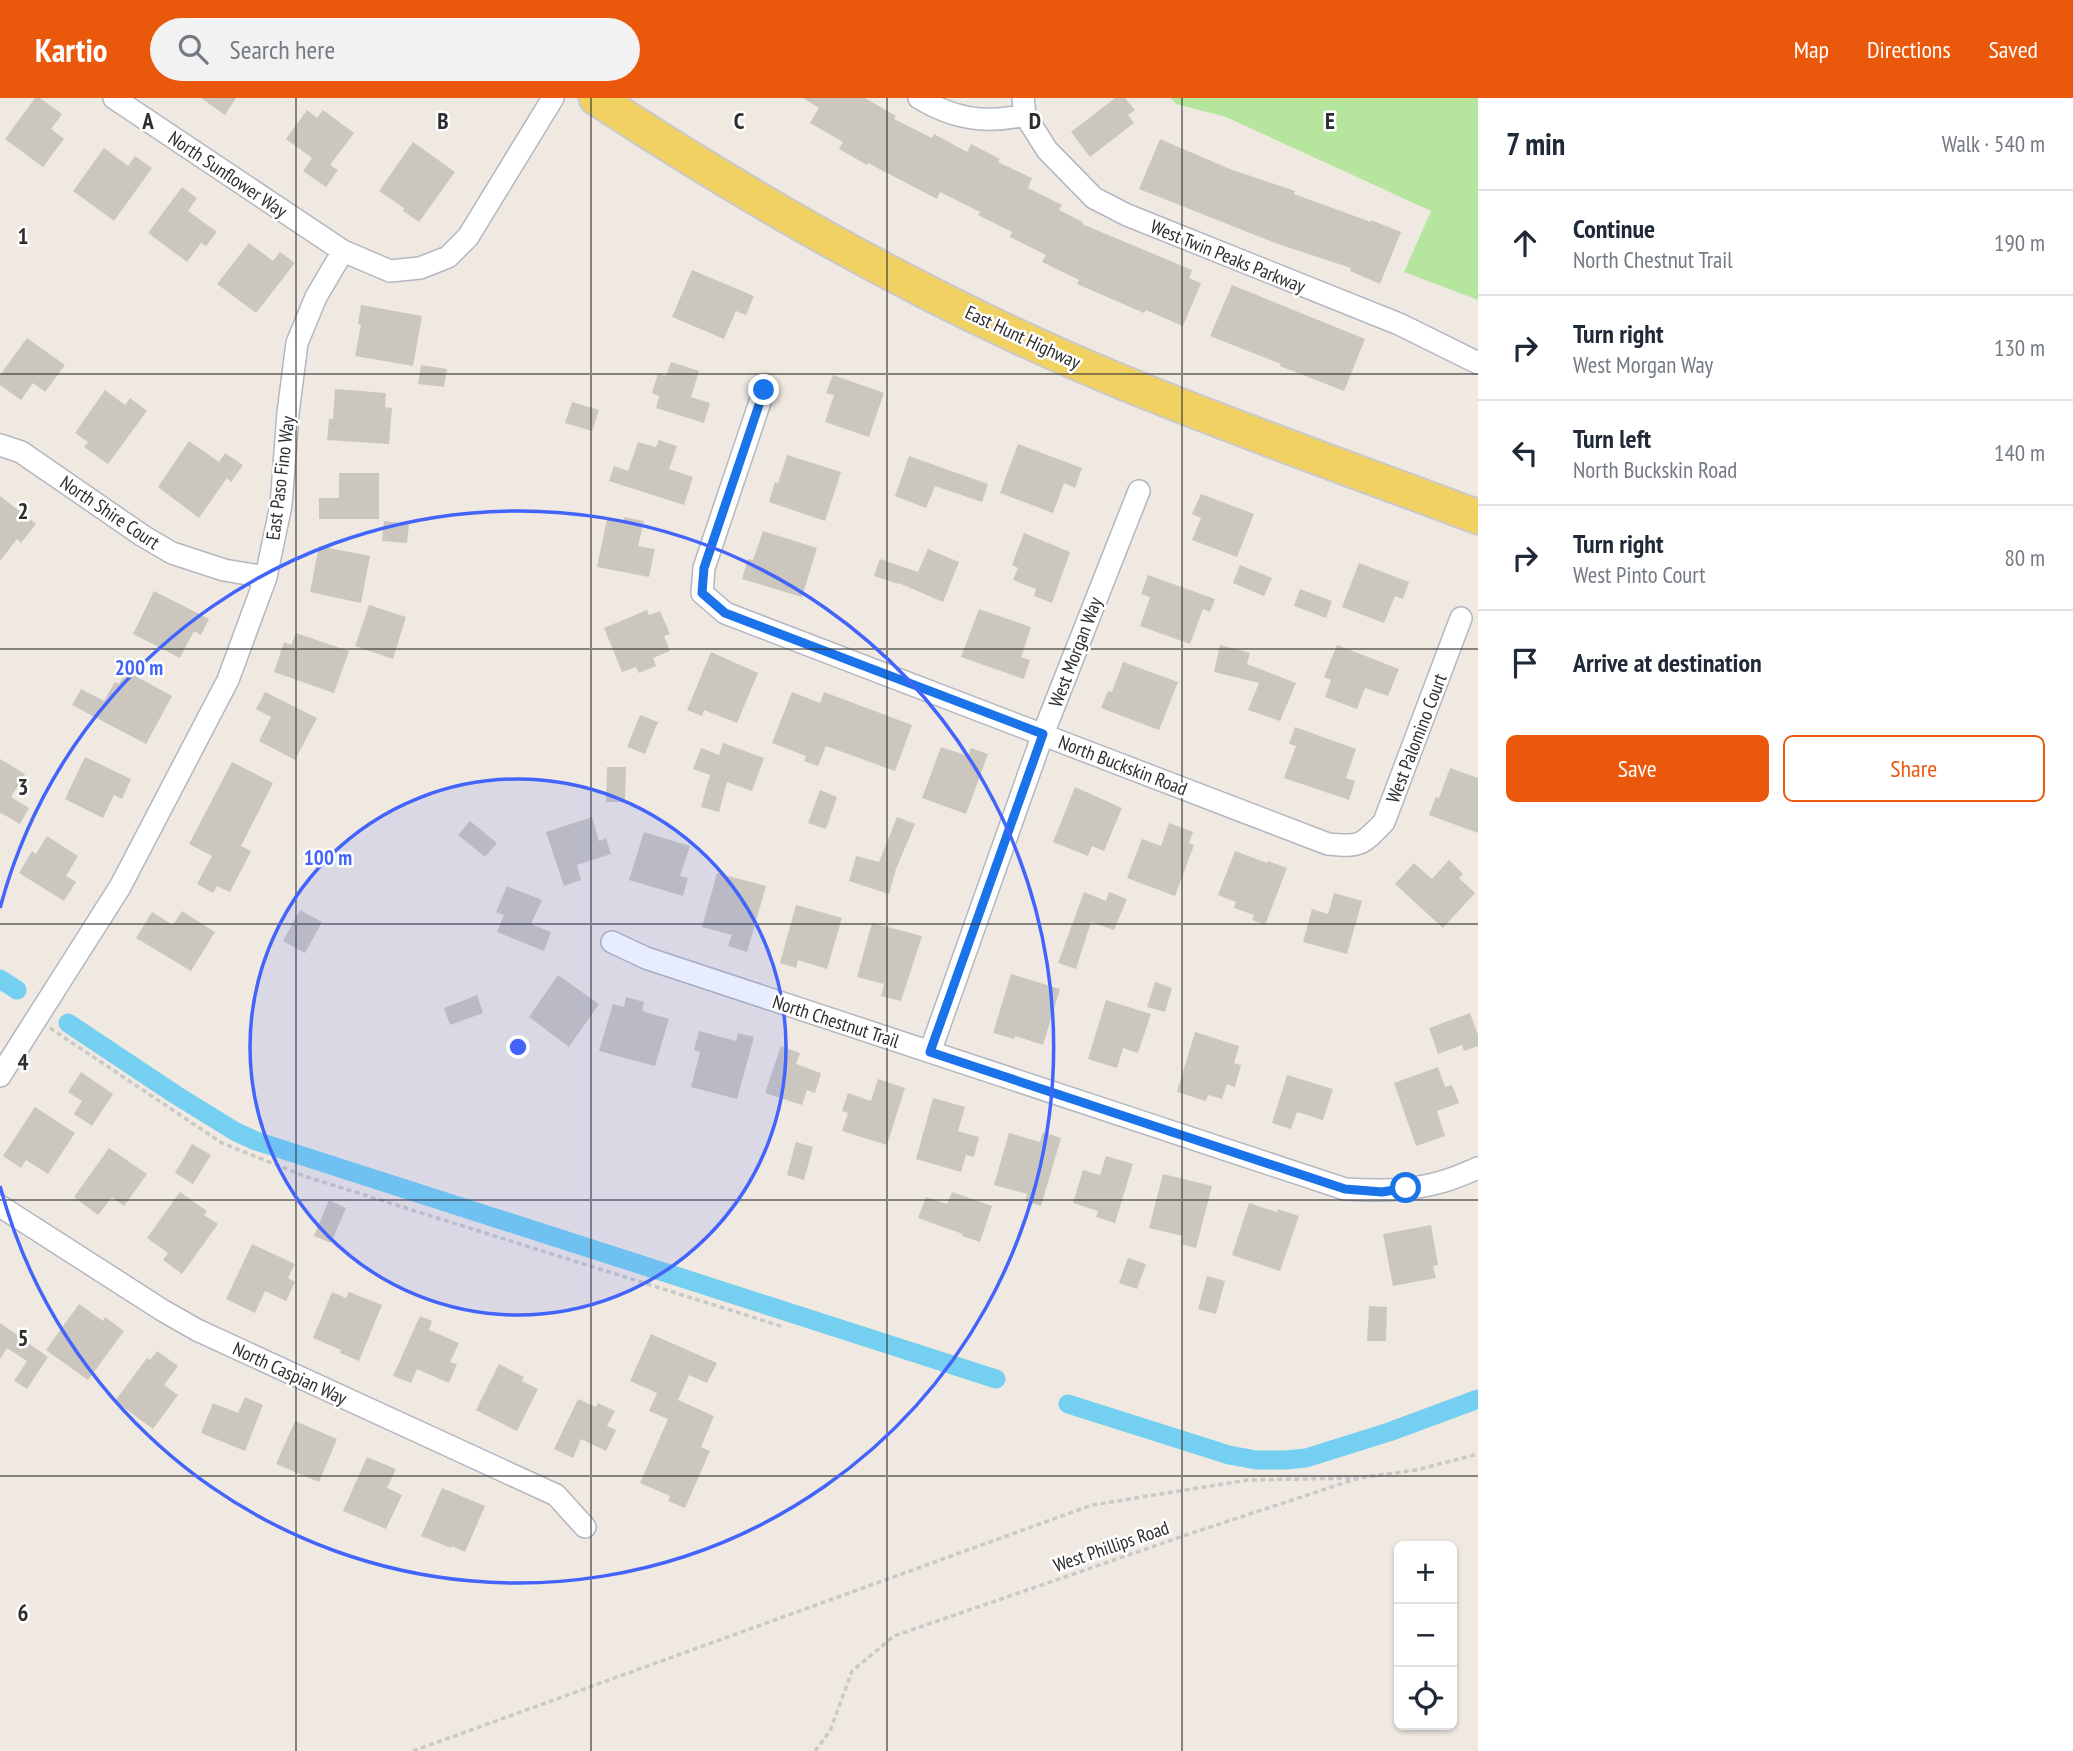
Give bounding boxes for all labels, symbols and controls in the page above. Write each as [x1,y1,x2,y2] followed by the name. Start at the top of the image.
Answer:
[150,18,640,81] search box
[35,28,108,71] text: Kartio
[174,30,212,68] icon: search
[230,33,335,66] text: Search here
[1794,34,1829,65] text: Map
[1867,34,1951,65] text: Directions
[1989,34,2038,65] text: Saved
[141,106,154,135] text: A
[437,106,449,135] text: B
[734,106,745,135] text: C
[1029,106,1041,135] text: D
[1325,106,1335,135] text: E
[1506,124,1565,163] text: 7 min
[164,125,293,223] street label: North Sunflower Way
[1942,129,2045,158] text: Walk · 540 m
[1573,212,1655,245] text: Continue
[1147,214,1310,298] street label: West Twin Peaks Parkway
[18,221,29,250] text: 1
[1506,224,1544,262] icon: ahead
[1994,228,2045,257] text: 190 m
[1573,245,1733,274] text: North Chestnut Trail
[962,300,1085,374] street label: East Hunt Highway
[1573,317,1664,350] text: Turn right
[1506,329,1544,367] icon: right
[1994,333,2045,362] text: 130 m
[1573,350,1713,379] text: West Morgan Way
[748,374,779,405] route end
[260,414,300,541] street label: East Paso Fino Way
[1573,422,1651,455] text: Turn left
[1506,434,1544,472] icon: left
[1994,438,2045,467] text: 140 m
[1573,455,1737,484] text: North Buckskin Road
[56,470,165,555] street label: North Shire Court
[18,496,29,525] text: 2
[1573,527,1664,560] text: Turn right
[1506,539,1544,577] icon: right
[2004,543,2045,572] text: 80 m
[1573,560,1706,589] text: West Pinto Court
[1043,593,1107,710] street label: West Morgan Way
[1506,644,1544,682] icon: arrive
[1573,646,1762,679] text: Arrive at destination
[115,654,163,681] text: 200 m
[1380,669,1452,806] street label: West Palomino Court
[1055,729,1191,801] street label: North Buckskin Road
[1506,735,1769,802] button: Save
[1783,735,2045,802] button: Share
[18,772,29,801] text: 3
[304,844,352,871] text: 100 m
[770,989,903,1053] street label: North Chestnut Trail
[506,1035,530,1059] centre of rings
[18,1047,29,1076] text: 4
[1390,1172,1421,1203] route start
[18,1323,29,1352] text: 5
[229,1336,352,1410] street label: North Caspian Way
[1050,1515,1172,1577] street label: West Phillips Road
[1394,1541,1457,1730] map controls
[1394,1541,1457,1604] button: +
[18,1598,29,1627] text: 6
[1394,1604,1457,1667] button: −
[1394,1667,1457,1730] button: locate

